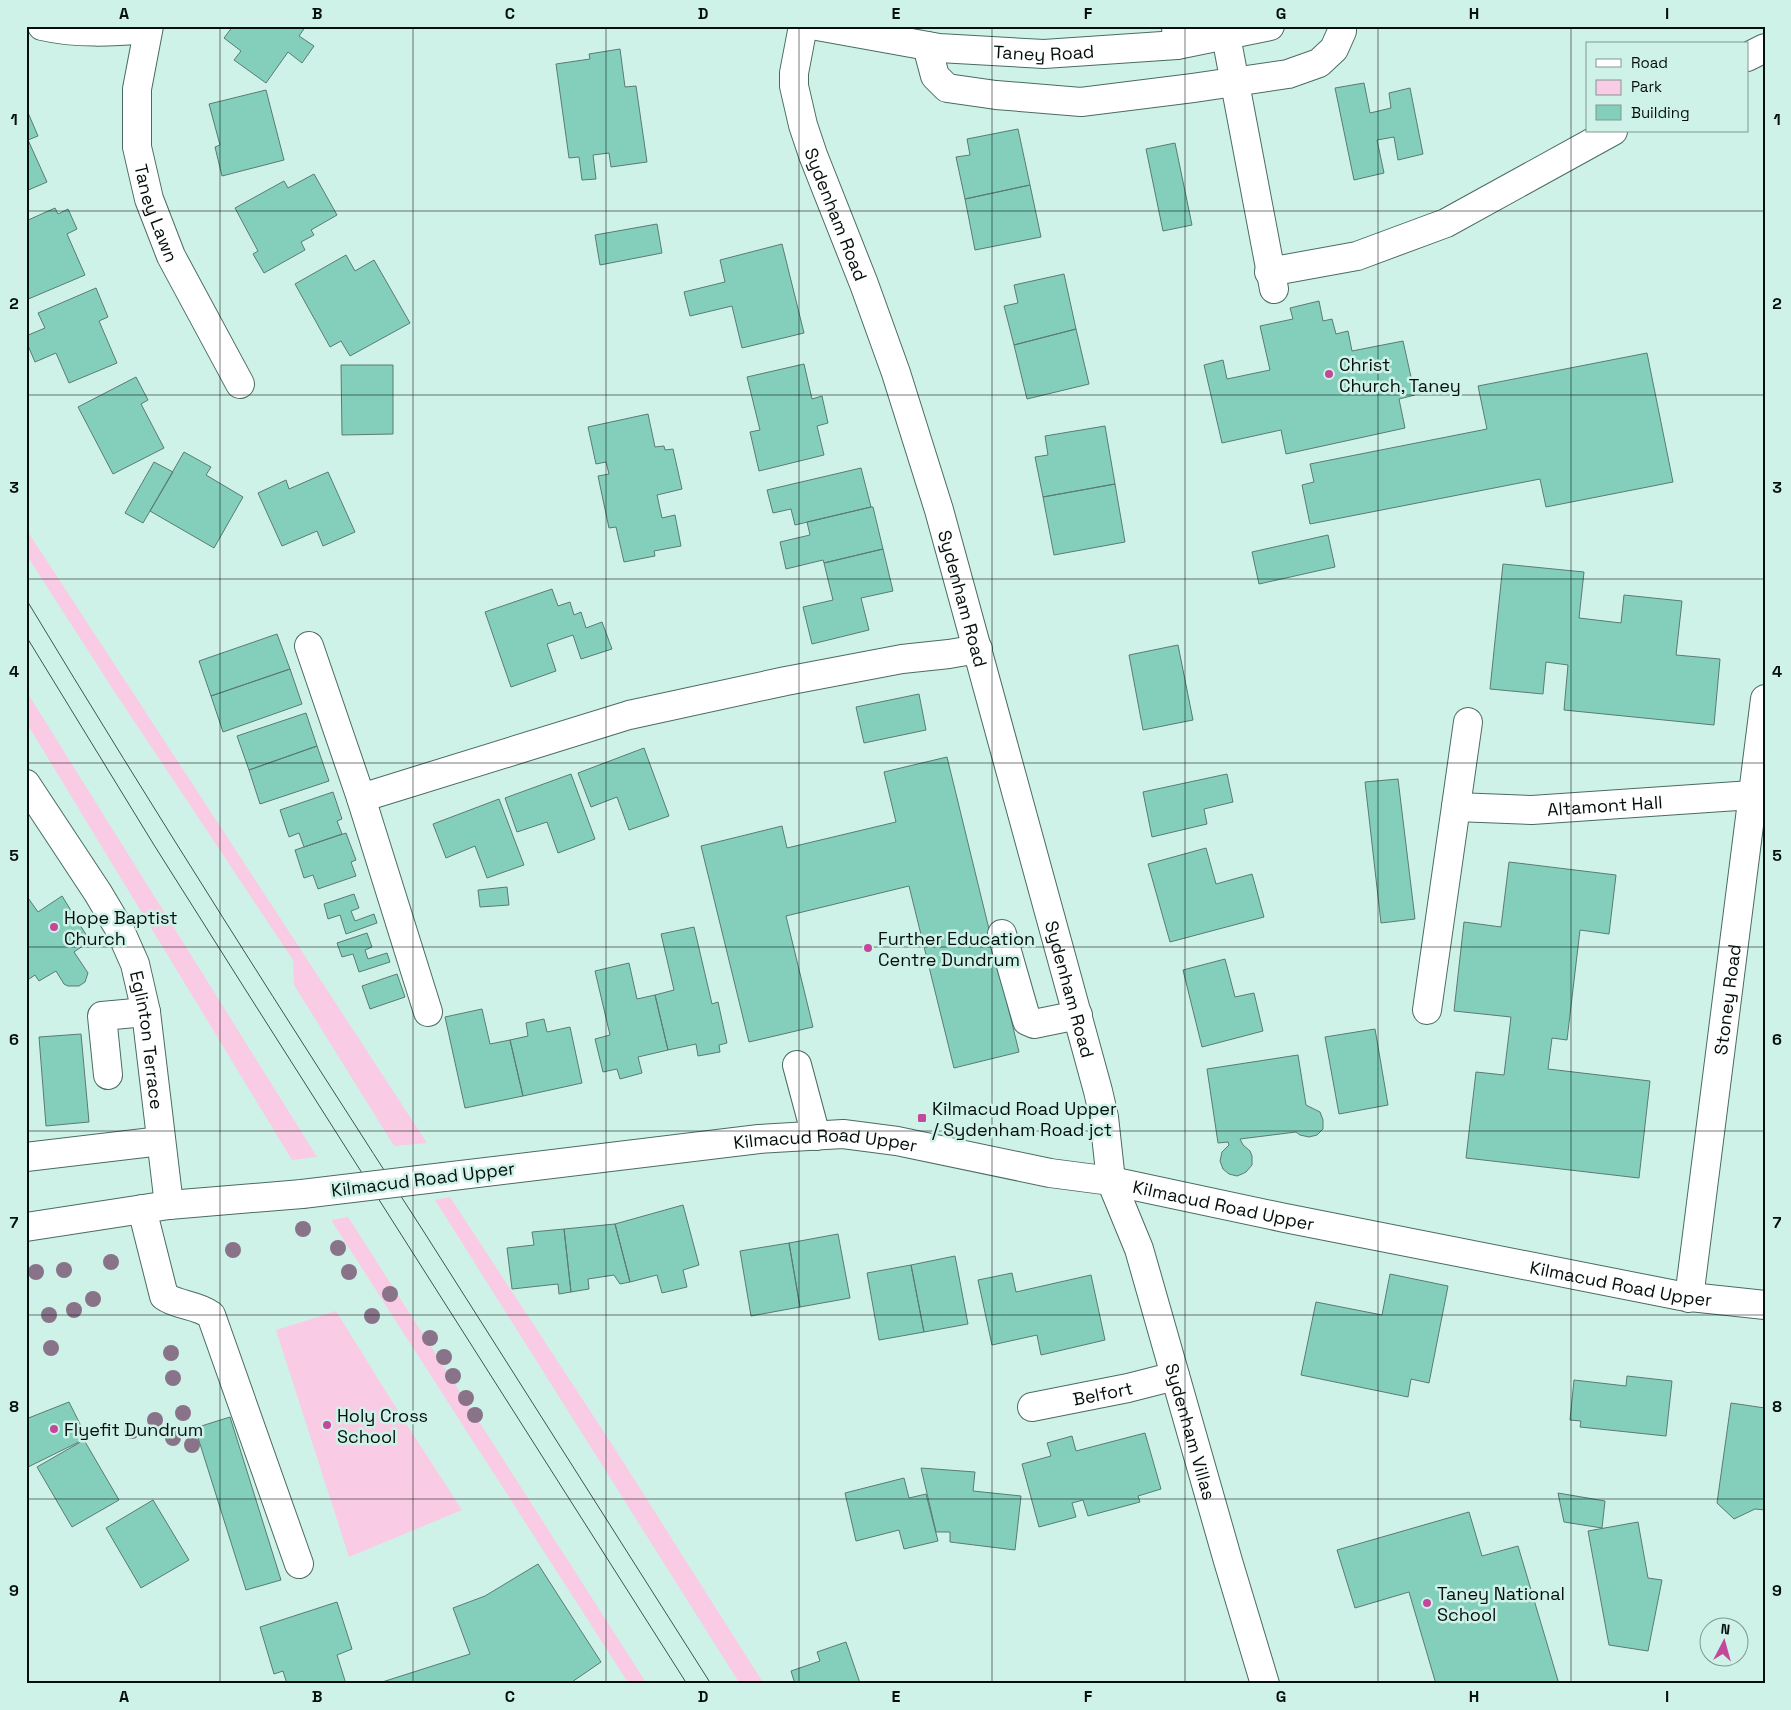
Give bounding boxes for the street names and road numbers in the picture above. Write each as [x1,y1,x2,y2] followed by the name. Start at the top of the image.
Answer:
[993,39,1095,66] street label: Taney Road
[800,145,873,284] street label: Sydenham Road
[130,162,184,265] street label: Taney Lawn
[933,527,993,669] street label: Sydenham Road
[1546,790,1663,820] street label: Altamont Hall
[1040,918,1100,1060] street label: Sydenham Road
[1708,943,1745,1056] street label: Stoney Road
[125,968,169,1111] street label: Eglinton Terrace
[732,1122,920,1157] street label: Kilmacud Road Upper
[330,1156,516,1202] street label: Kilmacud Road Upper
[1131,1174,1317,1235] street label: Kilmacud Road Upper
[1528,1255,1713,1311] street label: Kilmacud Road Upper
[1161,1360,1221,1502] street label: Sydenham Villas
[1071,1376,1135,1410] street label: Belfort

